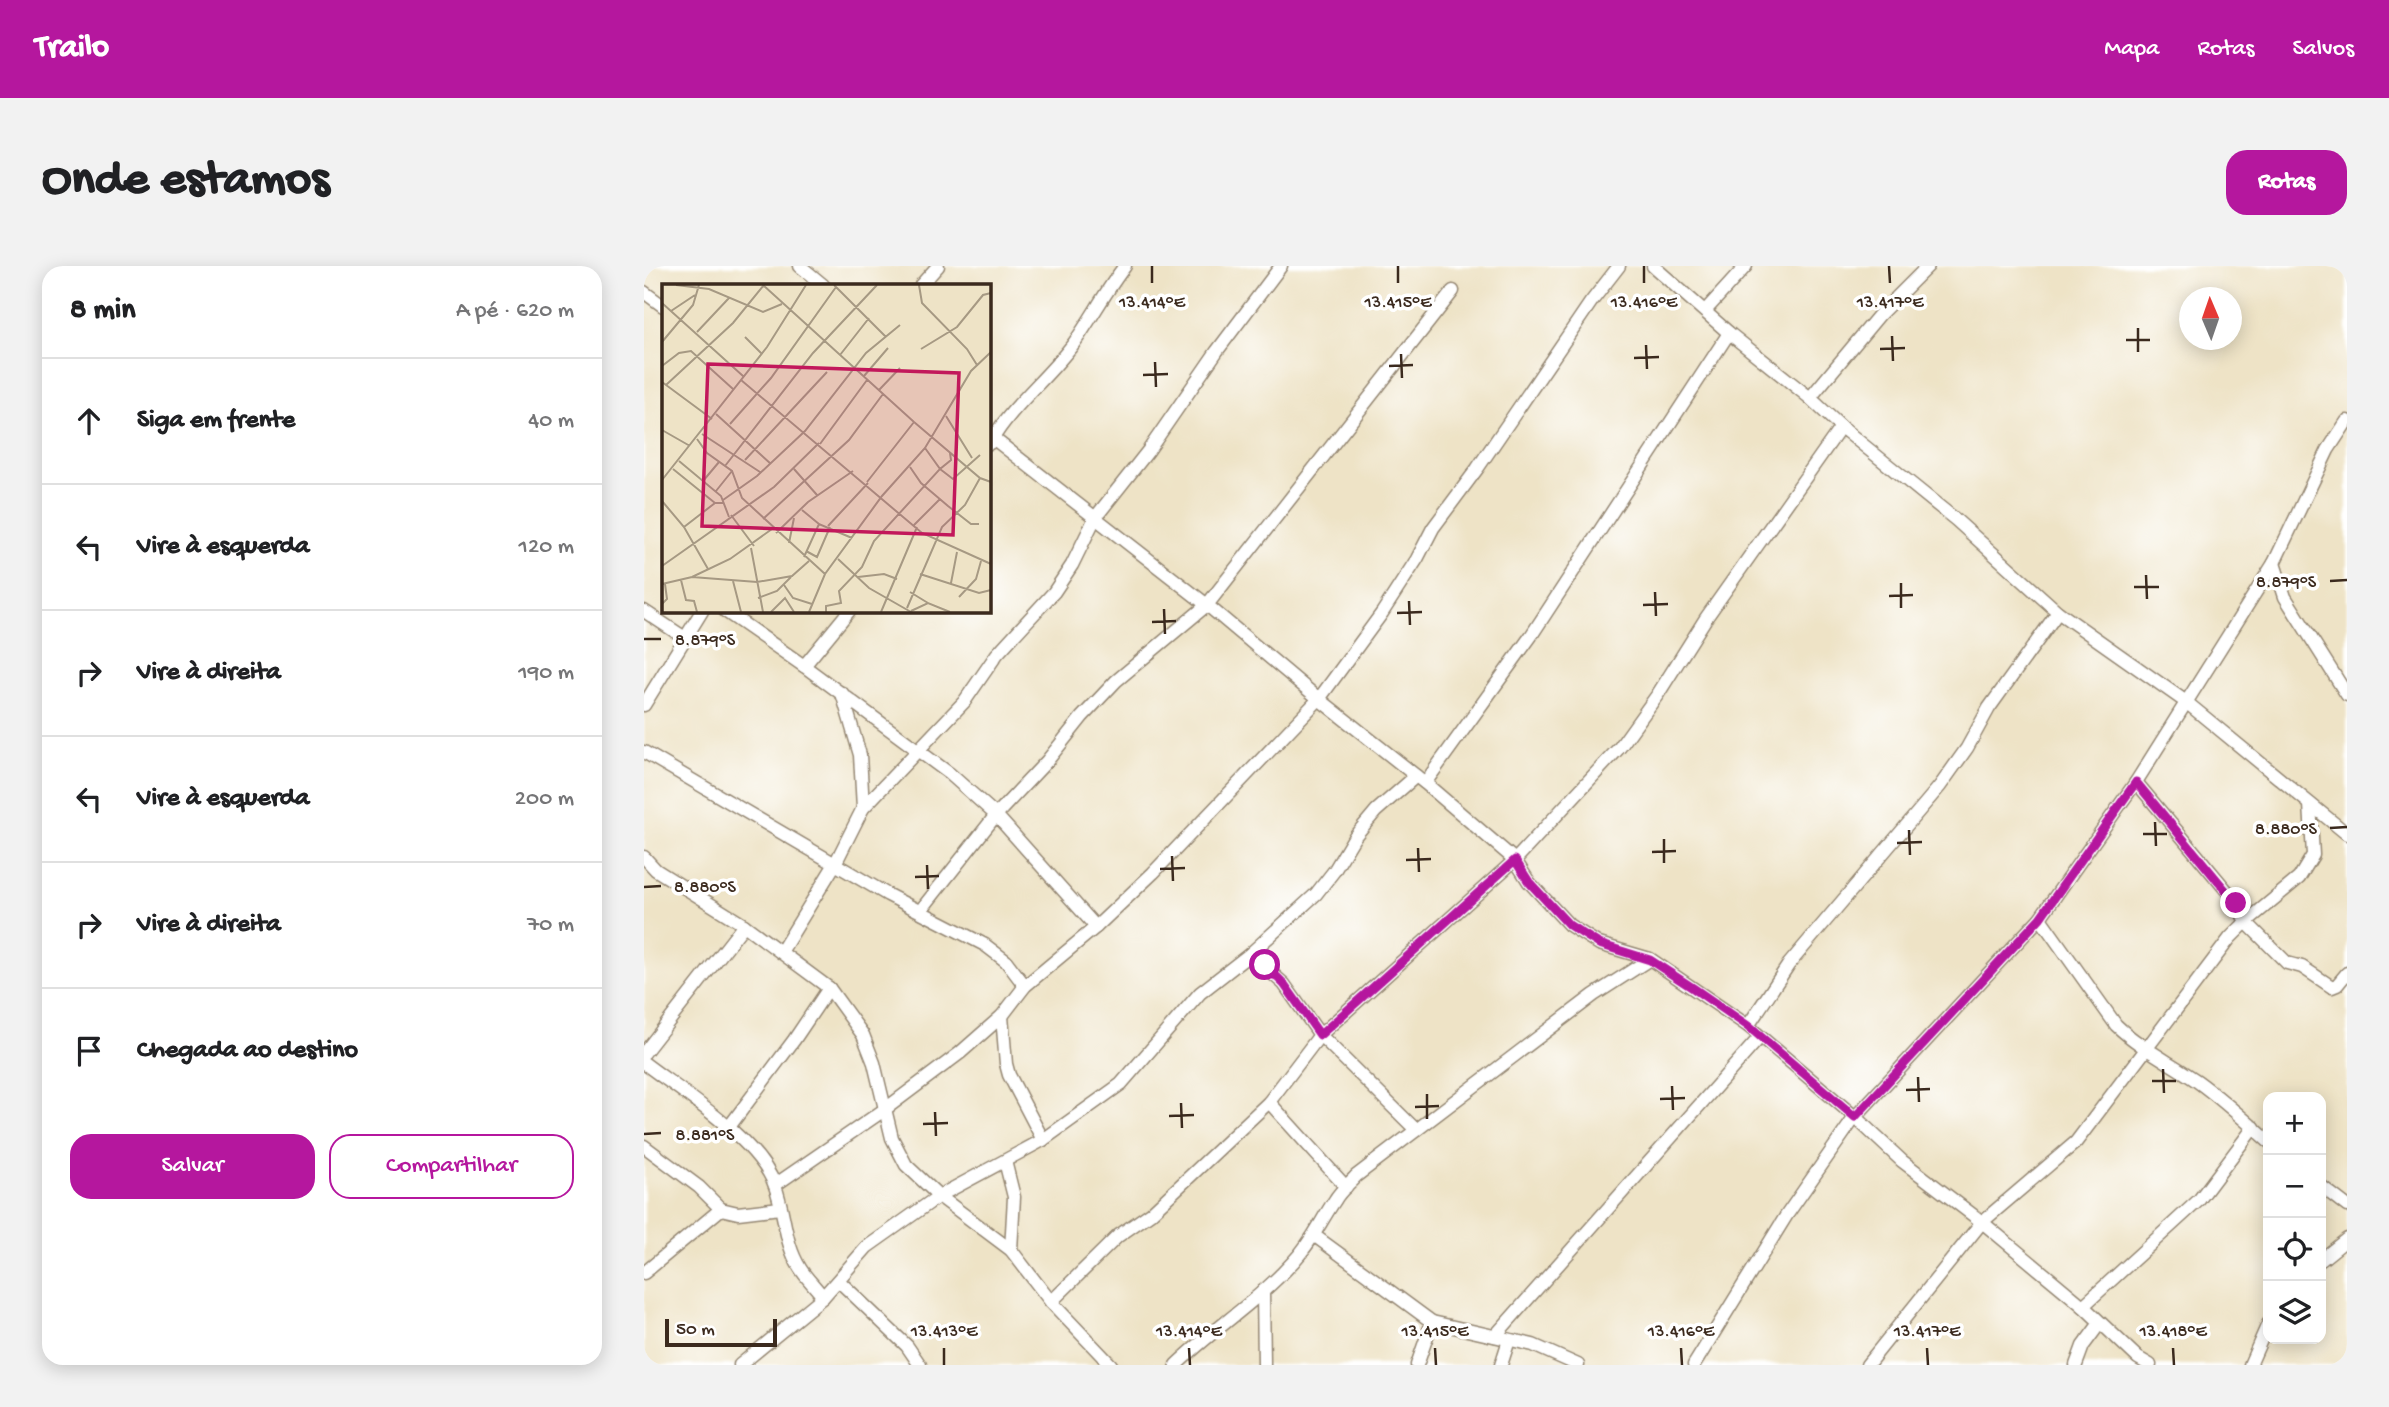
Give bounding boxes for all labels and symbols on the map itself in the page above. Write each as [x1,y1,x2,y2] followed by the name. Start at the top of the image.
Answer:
[662,284,990,612] inset map
[2179,287,2242,350] north arrow
[1118,293,1186,314] text: 13.414°E
[1364,293,1432,314] text: 13.415°E
[1610,293,1678,314] text: 13.416°E
[1856,293,1924,314] text: 13.417°E
[2256,573,2317,594] text: 8.879°S
[675,631,736,652] text: 8.879°S
[2255,820,2318,841] text: 8.880°S
[674,878,737,899] text: 8.880°S
[2220,887,2251,918] route end
[1249,949,1280,980] route start
[676,1126,735,1147] text: 8.881°S
[665,1316,777,1348] scale bar
[910,1322,978,1343] text: 13.413°E
[1155,1322,1223,1343] text: 13.414°E
[1401,1322,1469,1343] text: 13.415°E
[1647,1322,1715,1343] text: 13.416°E
[1893,1322,1961,1343] text: 13.417°E
[2138,1322,2207,1343] text: 13.418°E

